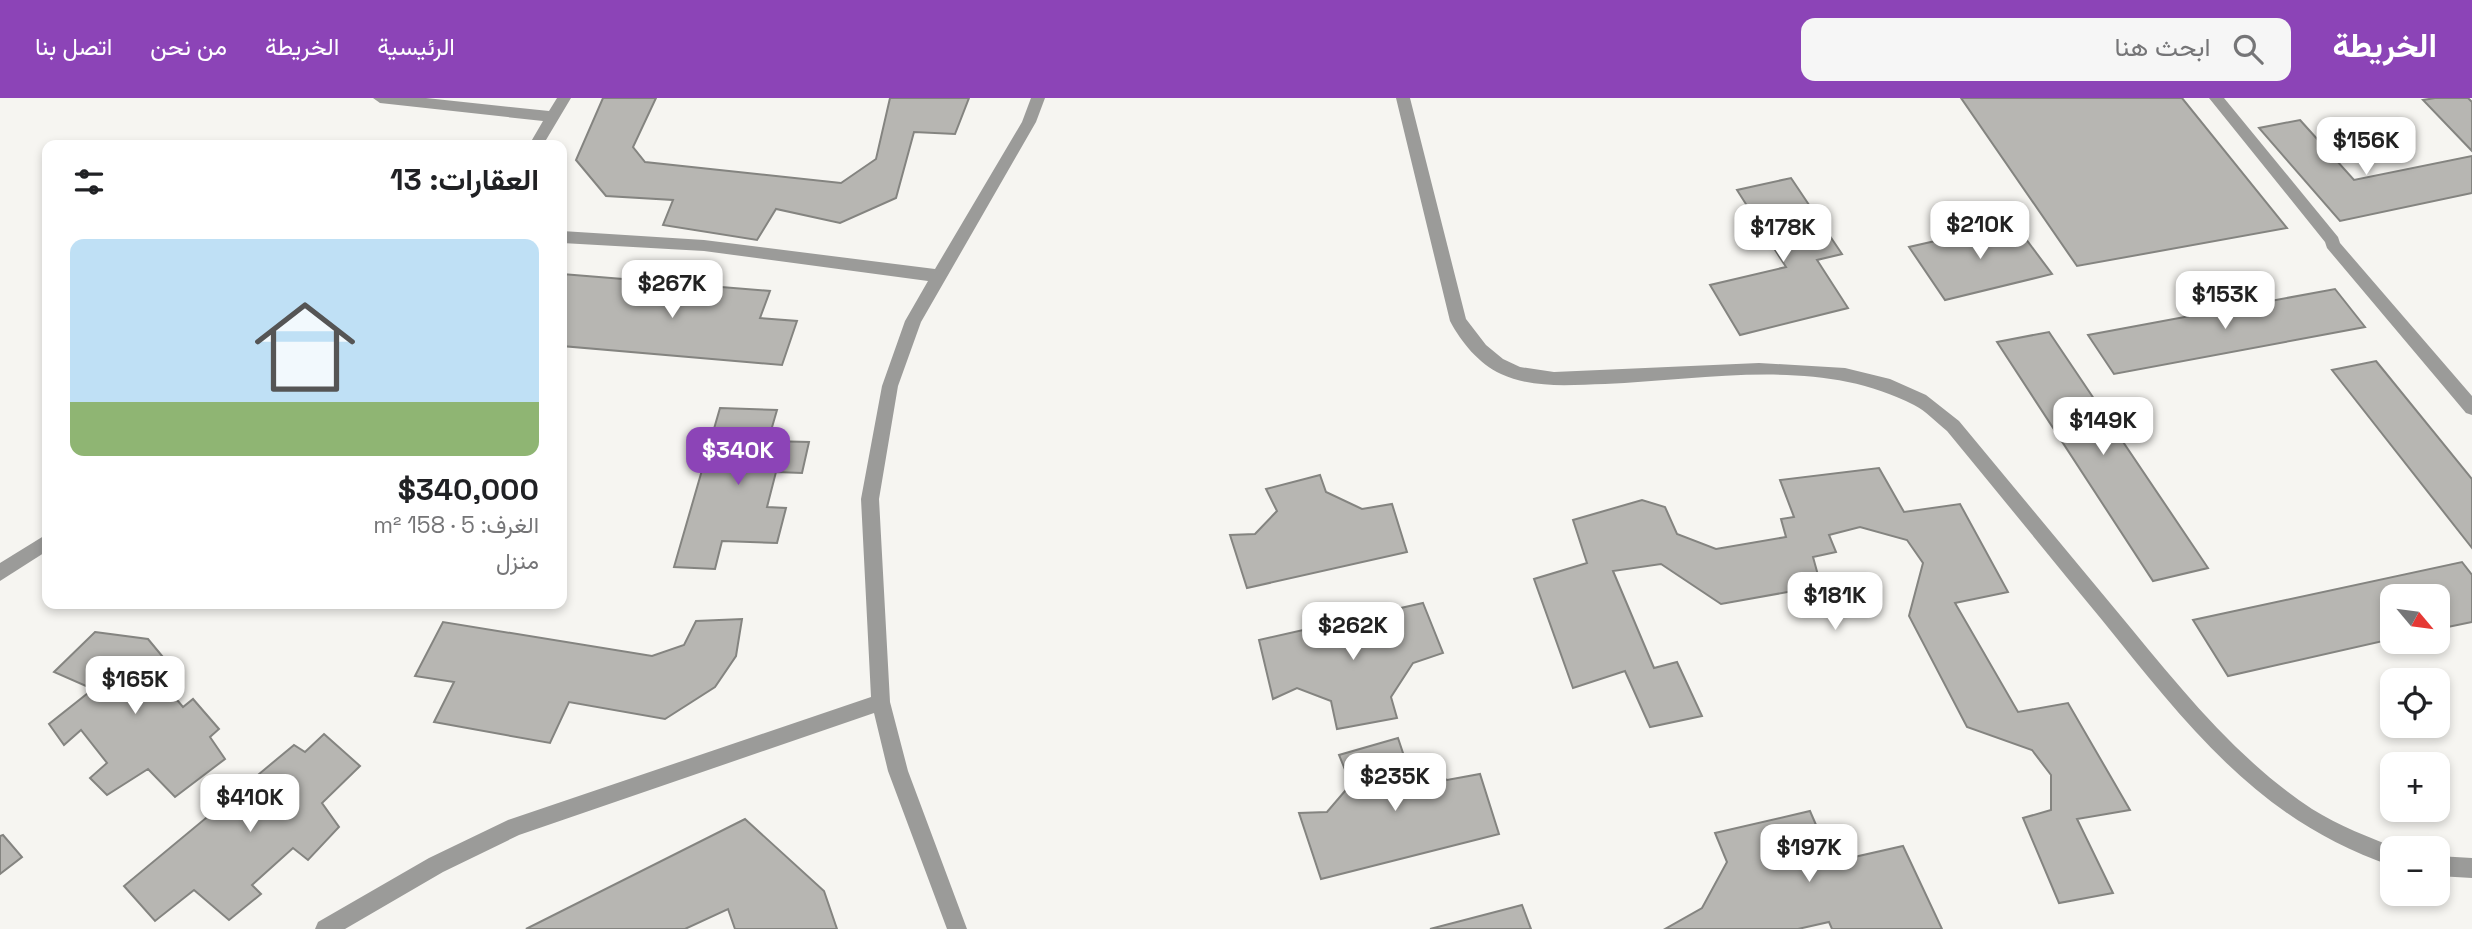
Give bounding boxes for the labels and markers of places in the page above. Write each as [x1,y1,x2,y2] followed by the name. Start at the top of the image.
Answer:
[2317,118,2415,177] pin: $156K
[1931,202,2029,261] pin: $210K
[1734,204,1832,264] pin: $178K
[623,260,721,320] pin: $267K
[2176,272,2274,331] pin: $153K
[2054,398,2152,457] pin: $149K
[689,428,787,487] pin: $340K
[1786,573,1884,632] pin: $181K
[1304,602,1402,662] pin: $262K
[86,656,184,716] pin: $165K
[1346,754,1444,813] pin: $235K
[201,774,299,834] pin: $410K
[1760,824,1858,884] pin: $197K

